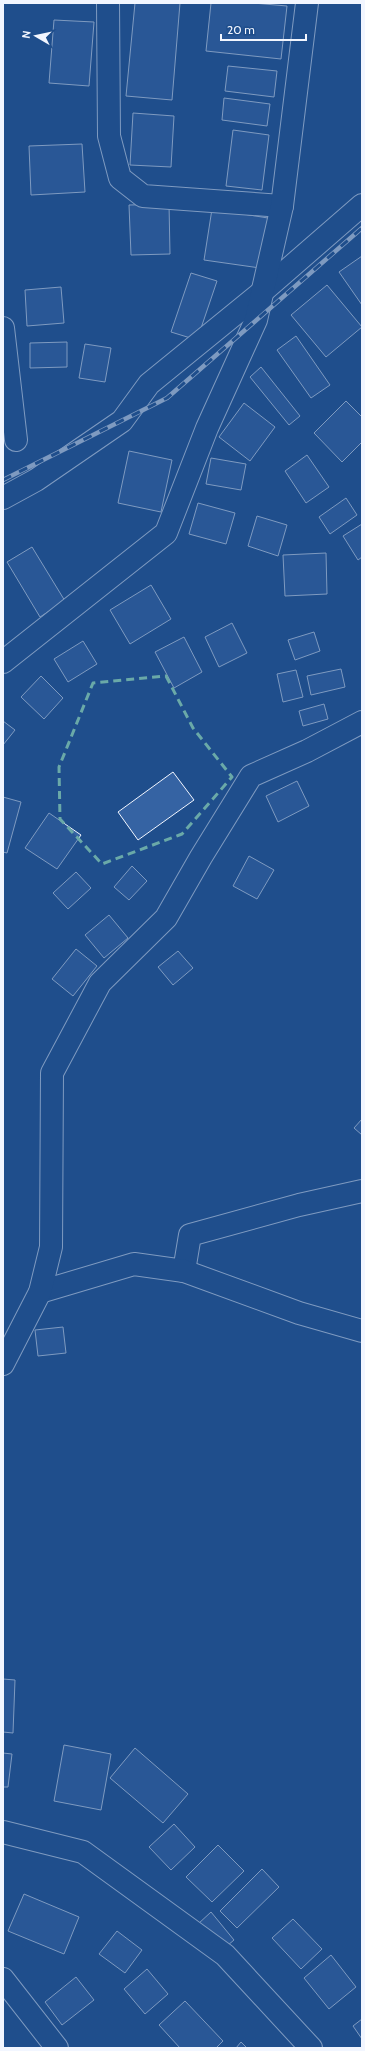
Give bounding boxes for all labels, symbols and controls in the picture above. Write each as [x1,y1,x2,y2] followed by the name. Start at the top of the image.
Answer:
[16,16,56,56] north arrow
[221,16,306,42] scale bar
[227,22,255,37] text: 20 m
[19,29,34,39] text: N

